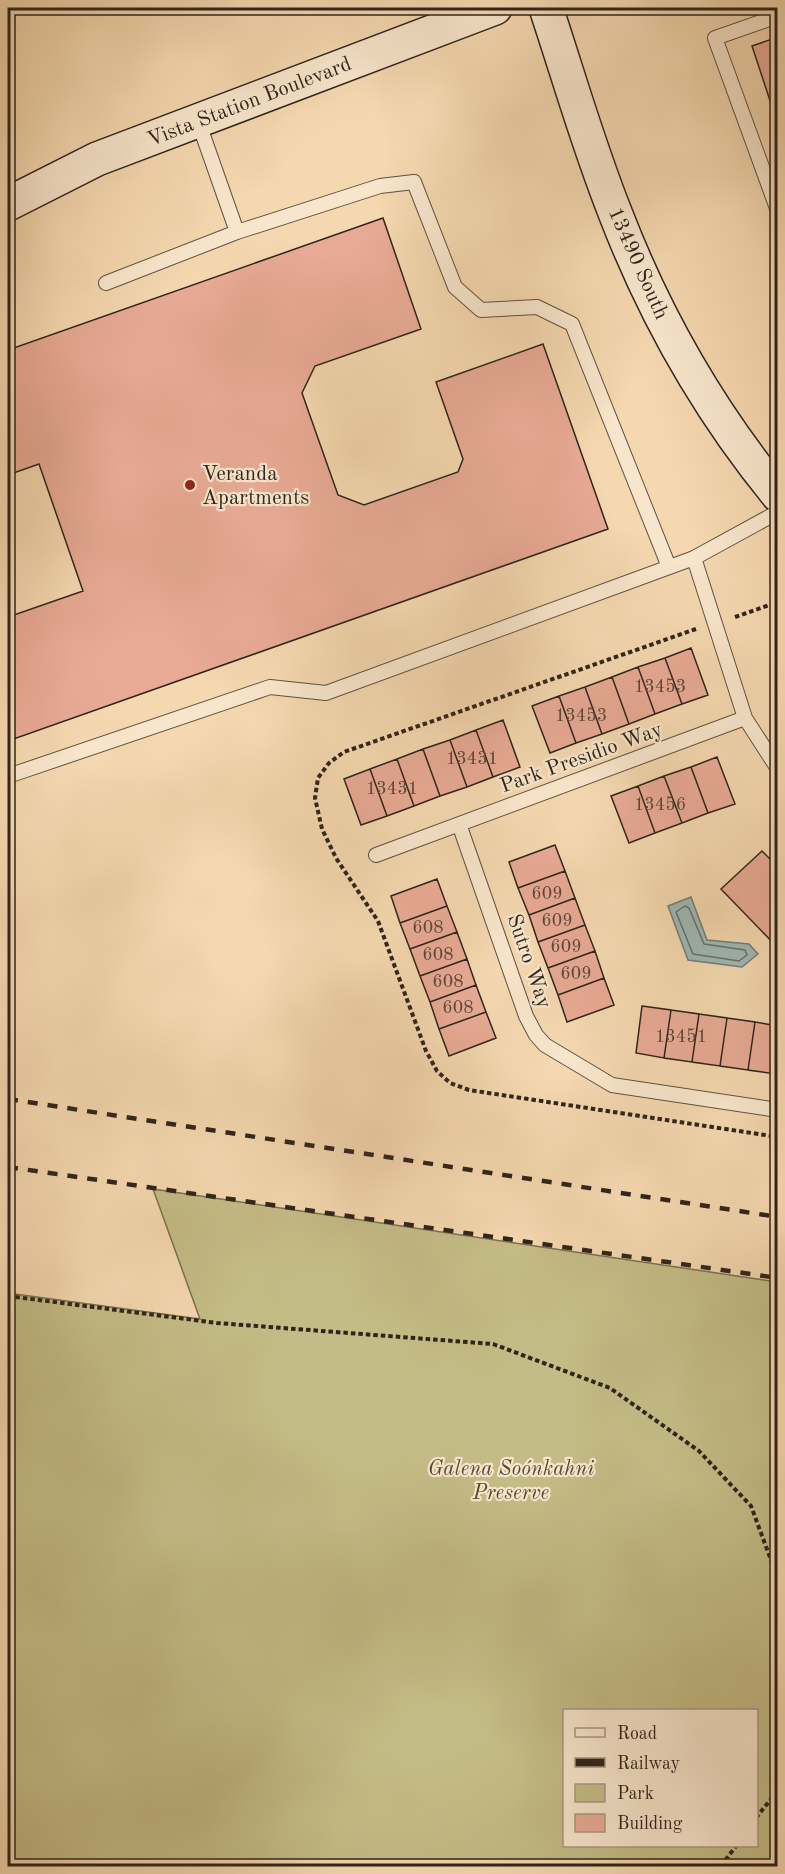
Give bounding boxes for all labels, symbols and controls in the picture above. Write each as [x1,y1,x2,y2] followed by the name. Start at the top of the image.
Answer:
[145,54,355,151] street label: Vista Station Boulevard
[604,204,672,323] street label: 13490 South
[202,464,309,509] place label: Veranda Apartments
[183,478,197,492] marker: Veranda Apartments
[634,678,686,696] house number: 13453
[555,707,607,725] house number: 13453
[497,719,666,798] street label: Park Presidio Way
[446,750,498,768] house number: 13431
[366,780,418,798] house number: 13431
[634,796,686,814] house number: 13456
[531,885,563,903] house number: 609
[503,912,555,1011] street label: Sutro Way
[541,912,573,930] house number: 609
[412,919,444,937] house number: 608
[550,938,582,956] house number: 609
[422,946,454,964] house number: 608
[560,965,592,983] house number: 609
[432,973,464,991] house number: 608
[442,999,474,1017] house number: 608
[655,1028,707,1046] house number: 13451
[428,1459,594,1504] park label: Galena Soónkahni Preserve
[563,1709,758,1847] legend
[617,1725,657,1743] text: Road
[617,1755,680,1773] text: Railway
[617,1785,654,1803] text: Park
[617,1815,683,1833] text: Building

